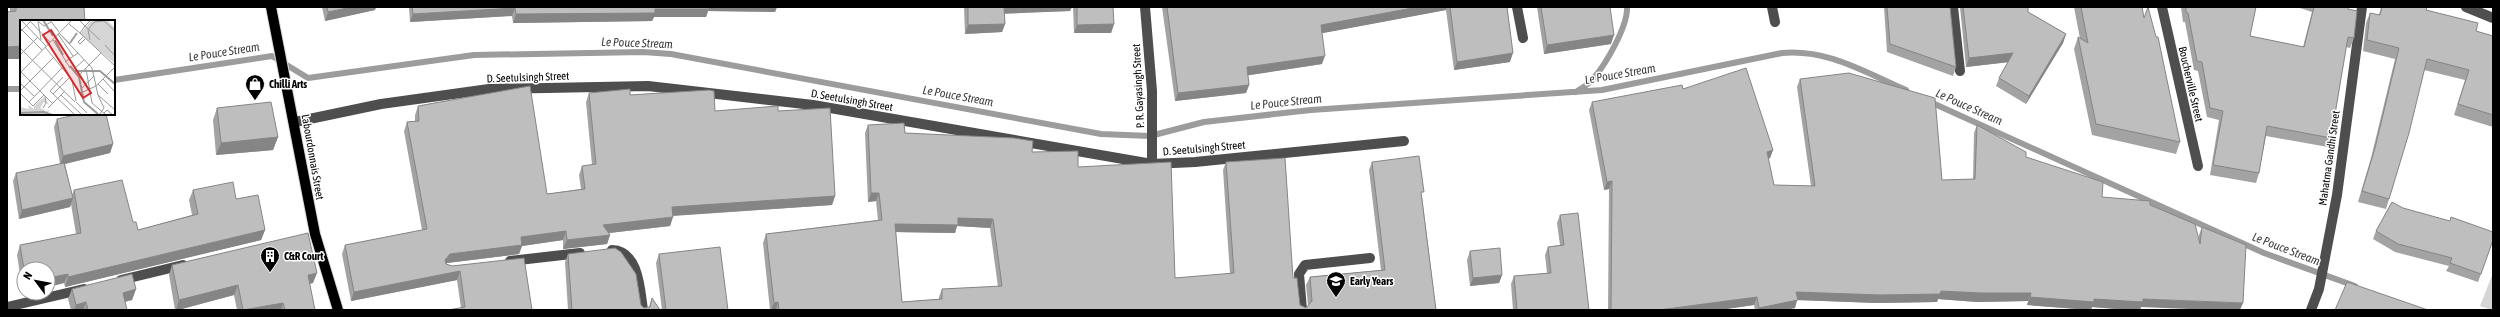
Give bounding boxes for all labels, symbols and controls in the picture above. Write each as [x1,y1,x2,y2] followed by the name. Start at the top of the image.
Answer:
[20,20,115,115] inset map
[601,35,673,51] water label: Le Pouce Stream
[188,39,261,65] water label: Le Pouce Stream
[1130,43,1146,129] street label: P. R. Gayasingh Street
[2177,45,2205,123] street label: Boucherville Street
[1584,61,1657,87] water label: Le Pouce Stream
[486,70,570,84] street label: D. Seetulsingh Street
[244,73,266,101] shop icon: Chilli Arts
[269,78,307,90] place label: Chilli Arts
[922,83,995,109] water label: Le Pouce Stream
[1933,86,2005,128] water label: Le Pouce Stream
[810,87,894,113] street label: D. Seetulsingh Street
[1250,91,1323,113] water label: Le Pouce Stream
[2316,110,2342,206] street label: Mahatma Gandhi Street
[300,113,326,201] street label: Labourdonnais Street
[1162,138,1246,158] street label: D. Seetulsingh Street
[2250,230,2322,268] water label: Le Pouce Stream
[259,245,281,273] building icon: C&R Court
[284,250,324,262] place label: C&R Court
[16,261,56,301] north arrow
[21,270,34,282] text: N
[1325,270,1347,298] school or university icon: Early Years
[1350,275,1393,287] place label: Early Years

